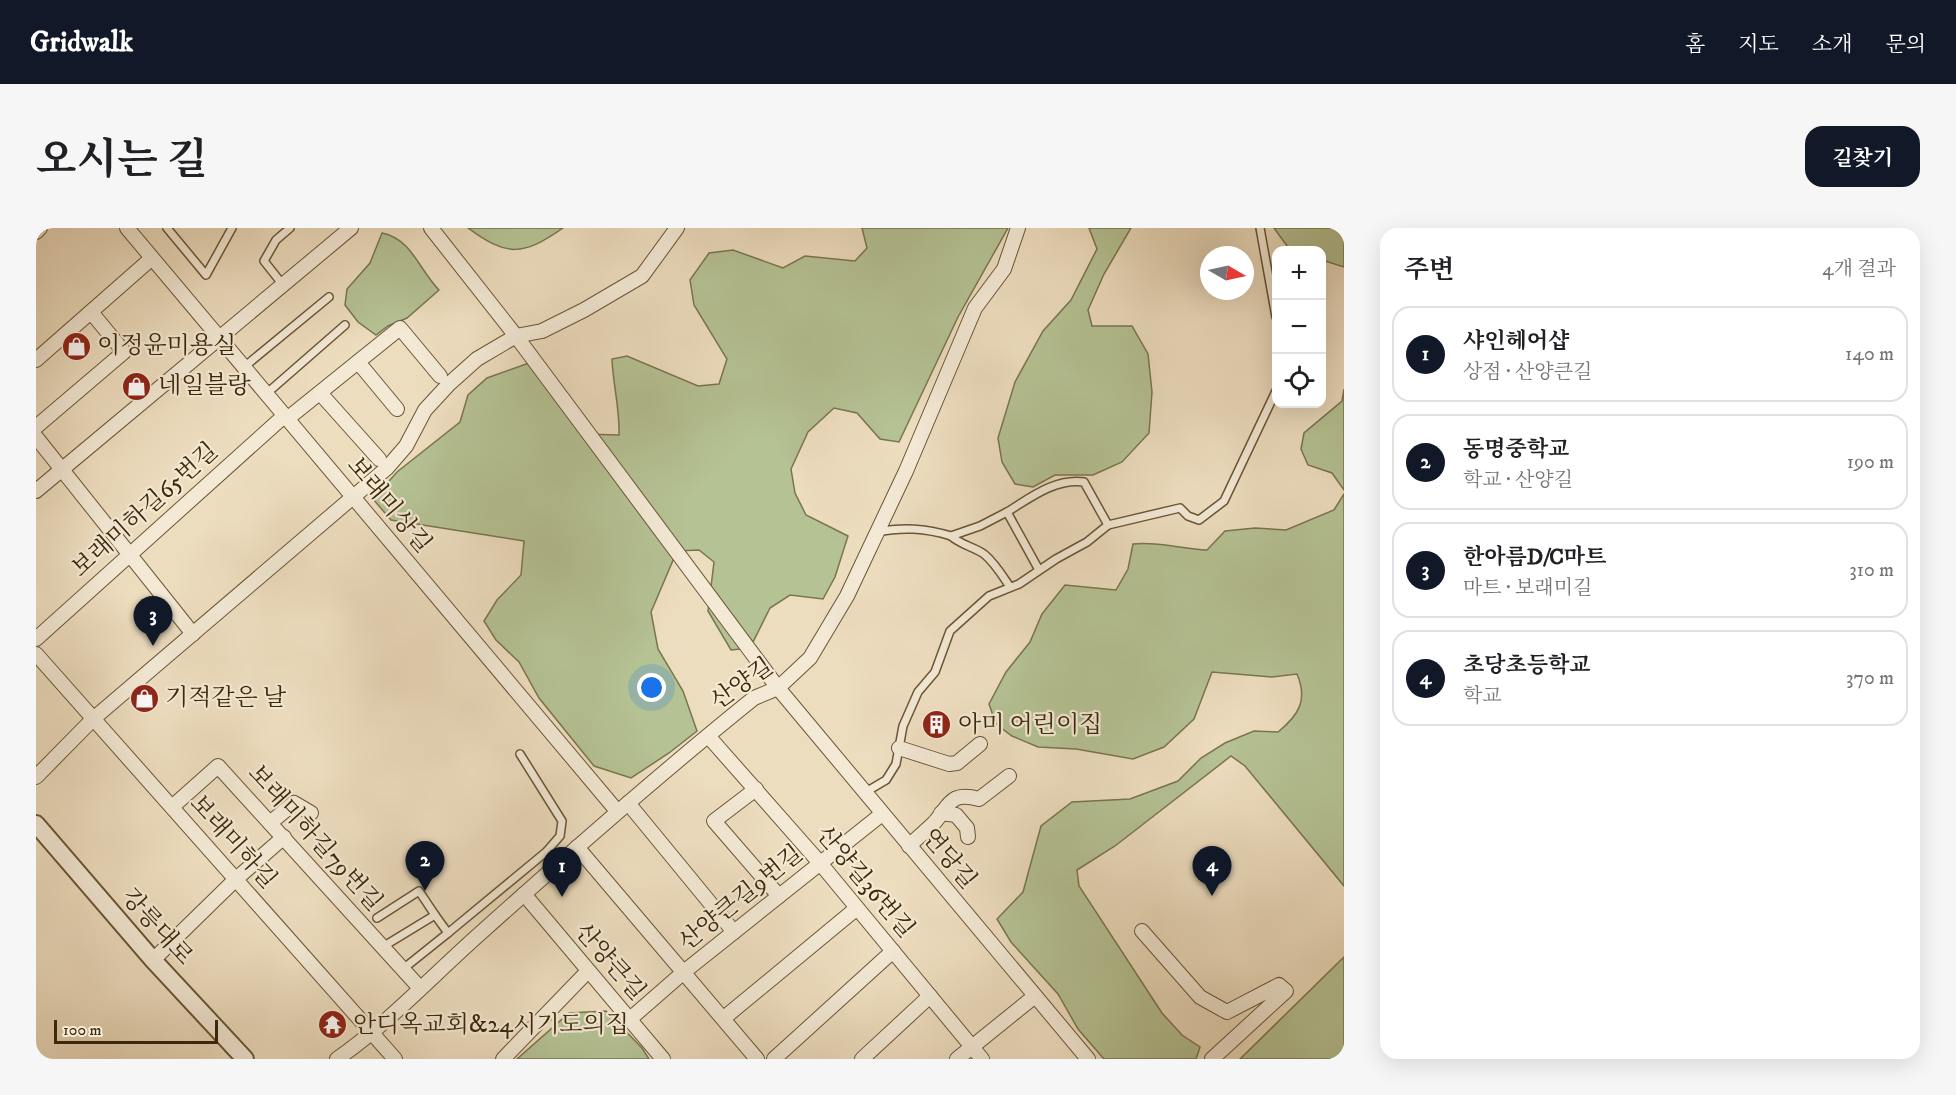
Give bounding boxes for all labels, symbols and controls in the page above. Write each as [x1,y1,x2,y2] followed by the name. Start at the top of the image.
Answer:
[30,25,133,60] text: Gridwalk
[1685,32,1705,58] text: 홈
[1738,32,1779,58] text: 지도
[1812,32,1852,58] text: 소개
[1885,32,1926,58] text: 문의
[1805,126,1920,187] button: 길찾기
[36,135,207,187] text: 오시는 길
[1200,246,1254,300] north arrow
[1272,246,1326,408] map controls
[1272,246,1326,300] button: +
[1404,254,1454,287] text: 주변
[1822,257,1896,282] text: 4개 결과
[1272,300,1326,354] button: −
[1463,328,1569,355] text: 샤인헤어샵
[60,330,92,362] shop icon: 이정윤미용실
[97,331,236,361] place label: 이정윤미용실
[1422,342,1429,367] text: 1
[1845,342,1894,367] text: 140 m
[1272,354,1326,408] button: locate
[1463,360,1592,385] text: 상점 · 산양큰길
[121,370,153,402] shop icon: 네일블랑
[158,371,252,401] place label: 네일블랑
[66,436,224,584] street label: 보래미하길65번길
[1463,436,1569,463] text: 동명중학교
[1421,450,1430,475] text: 2
[1847,450,1894,475] text: 190 m
[340,451,438,559] street label: 보래미상길
[1463,468,1573,493] text: 학교 · 산양길
[1463,544,1606,571] text: 한아름D/C마트
[1422,558,1429,583] text: 3
[1849,558,1894,583] text: 310 m
[1463,576,1592,601] text: 마트 · 보래미길
[134,596,172,646] pin: 3
[705,652,779,716] street label: 산양길
[1463,652,1591,679] text: 초당초등학교
[1420,666,1431,691] text: 4
[1846,666,1894,691] text: 370 m
[637,673,666,702] your location
[128,682,160,714] shop icon: 기적같은 날
[165,683,287,713] place label: 기적같은 날
[1463,684,1502,709] text: 학교
[921,709,953,741] building icon: 아미 어린이집
[958,710,1102,740] place label: 아미 어린이집
[241,759,389,917] street label: 보래미하길79번길
[183,789,283,895] street label: 보래미하길
[809,820,921,944] street label: 산양길36번길
[915,823,983,895] street label: 연당길
[673,839,809,957] street label: 산양큰길9번길
[406,842,444,891] pin: 2
[1192,846,1232,896] pin: 4
[542,848,582,897] pin: 1
[115,882,199,972] street label: 강릉대로
[568,917,652,1007] street label: 산양큰길
[316,1009,348,1041] temple icon: 안디옥교회&24시기도의집
[353,1010,629,1040] place label: 안디옥교회&24시기도의집
[54,1017,218,1044] scale bar
[63,1020,102,1040] text: 100 m

